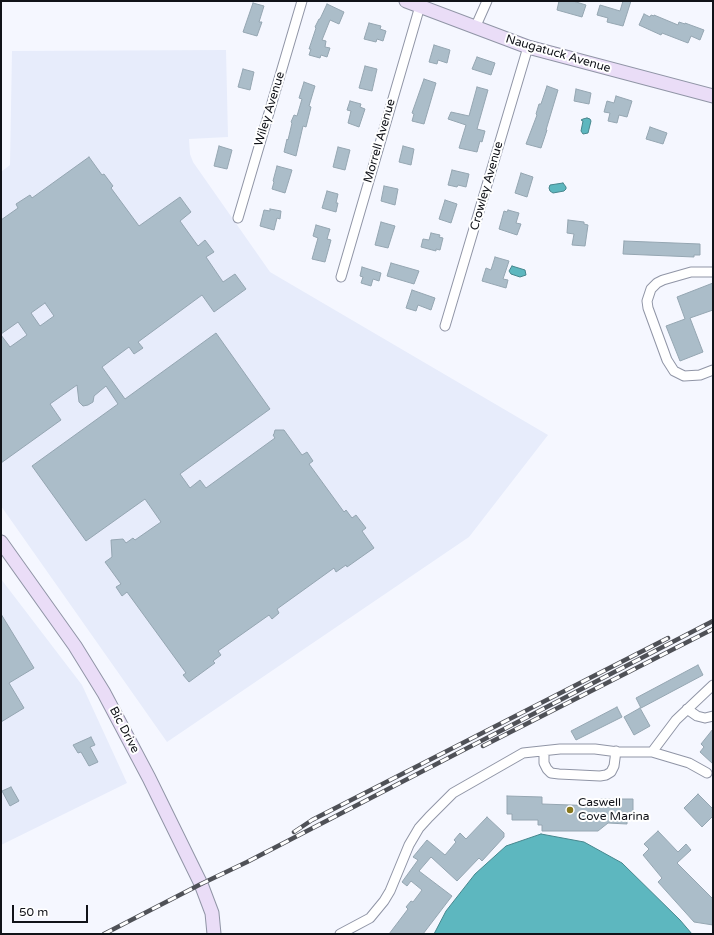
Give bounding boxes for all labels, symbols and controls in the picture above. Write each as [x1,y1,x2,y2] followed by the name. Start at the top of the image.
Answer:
[504,32,612,76] street label: Naugatuck Avenue
[252,70,288,148] street label: Wiley Avenue
[361,97,399,185] street label: Morrell Avenue
[467,140,507,232] street label: Crowley Avenue
[106,704,142,756] street label: Bic Drive
[578,796,650,824] place label: Caswell Cove Marina
[565,805,575,815] marker: Caswell Cove Marina
[14,897,90,923] scale bar
[19,905,48,919] text: 50 m

